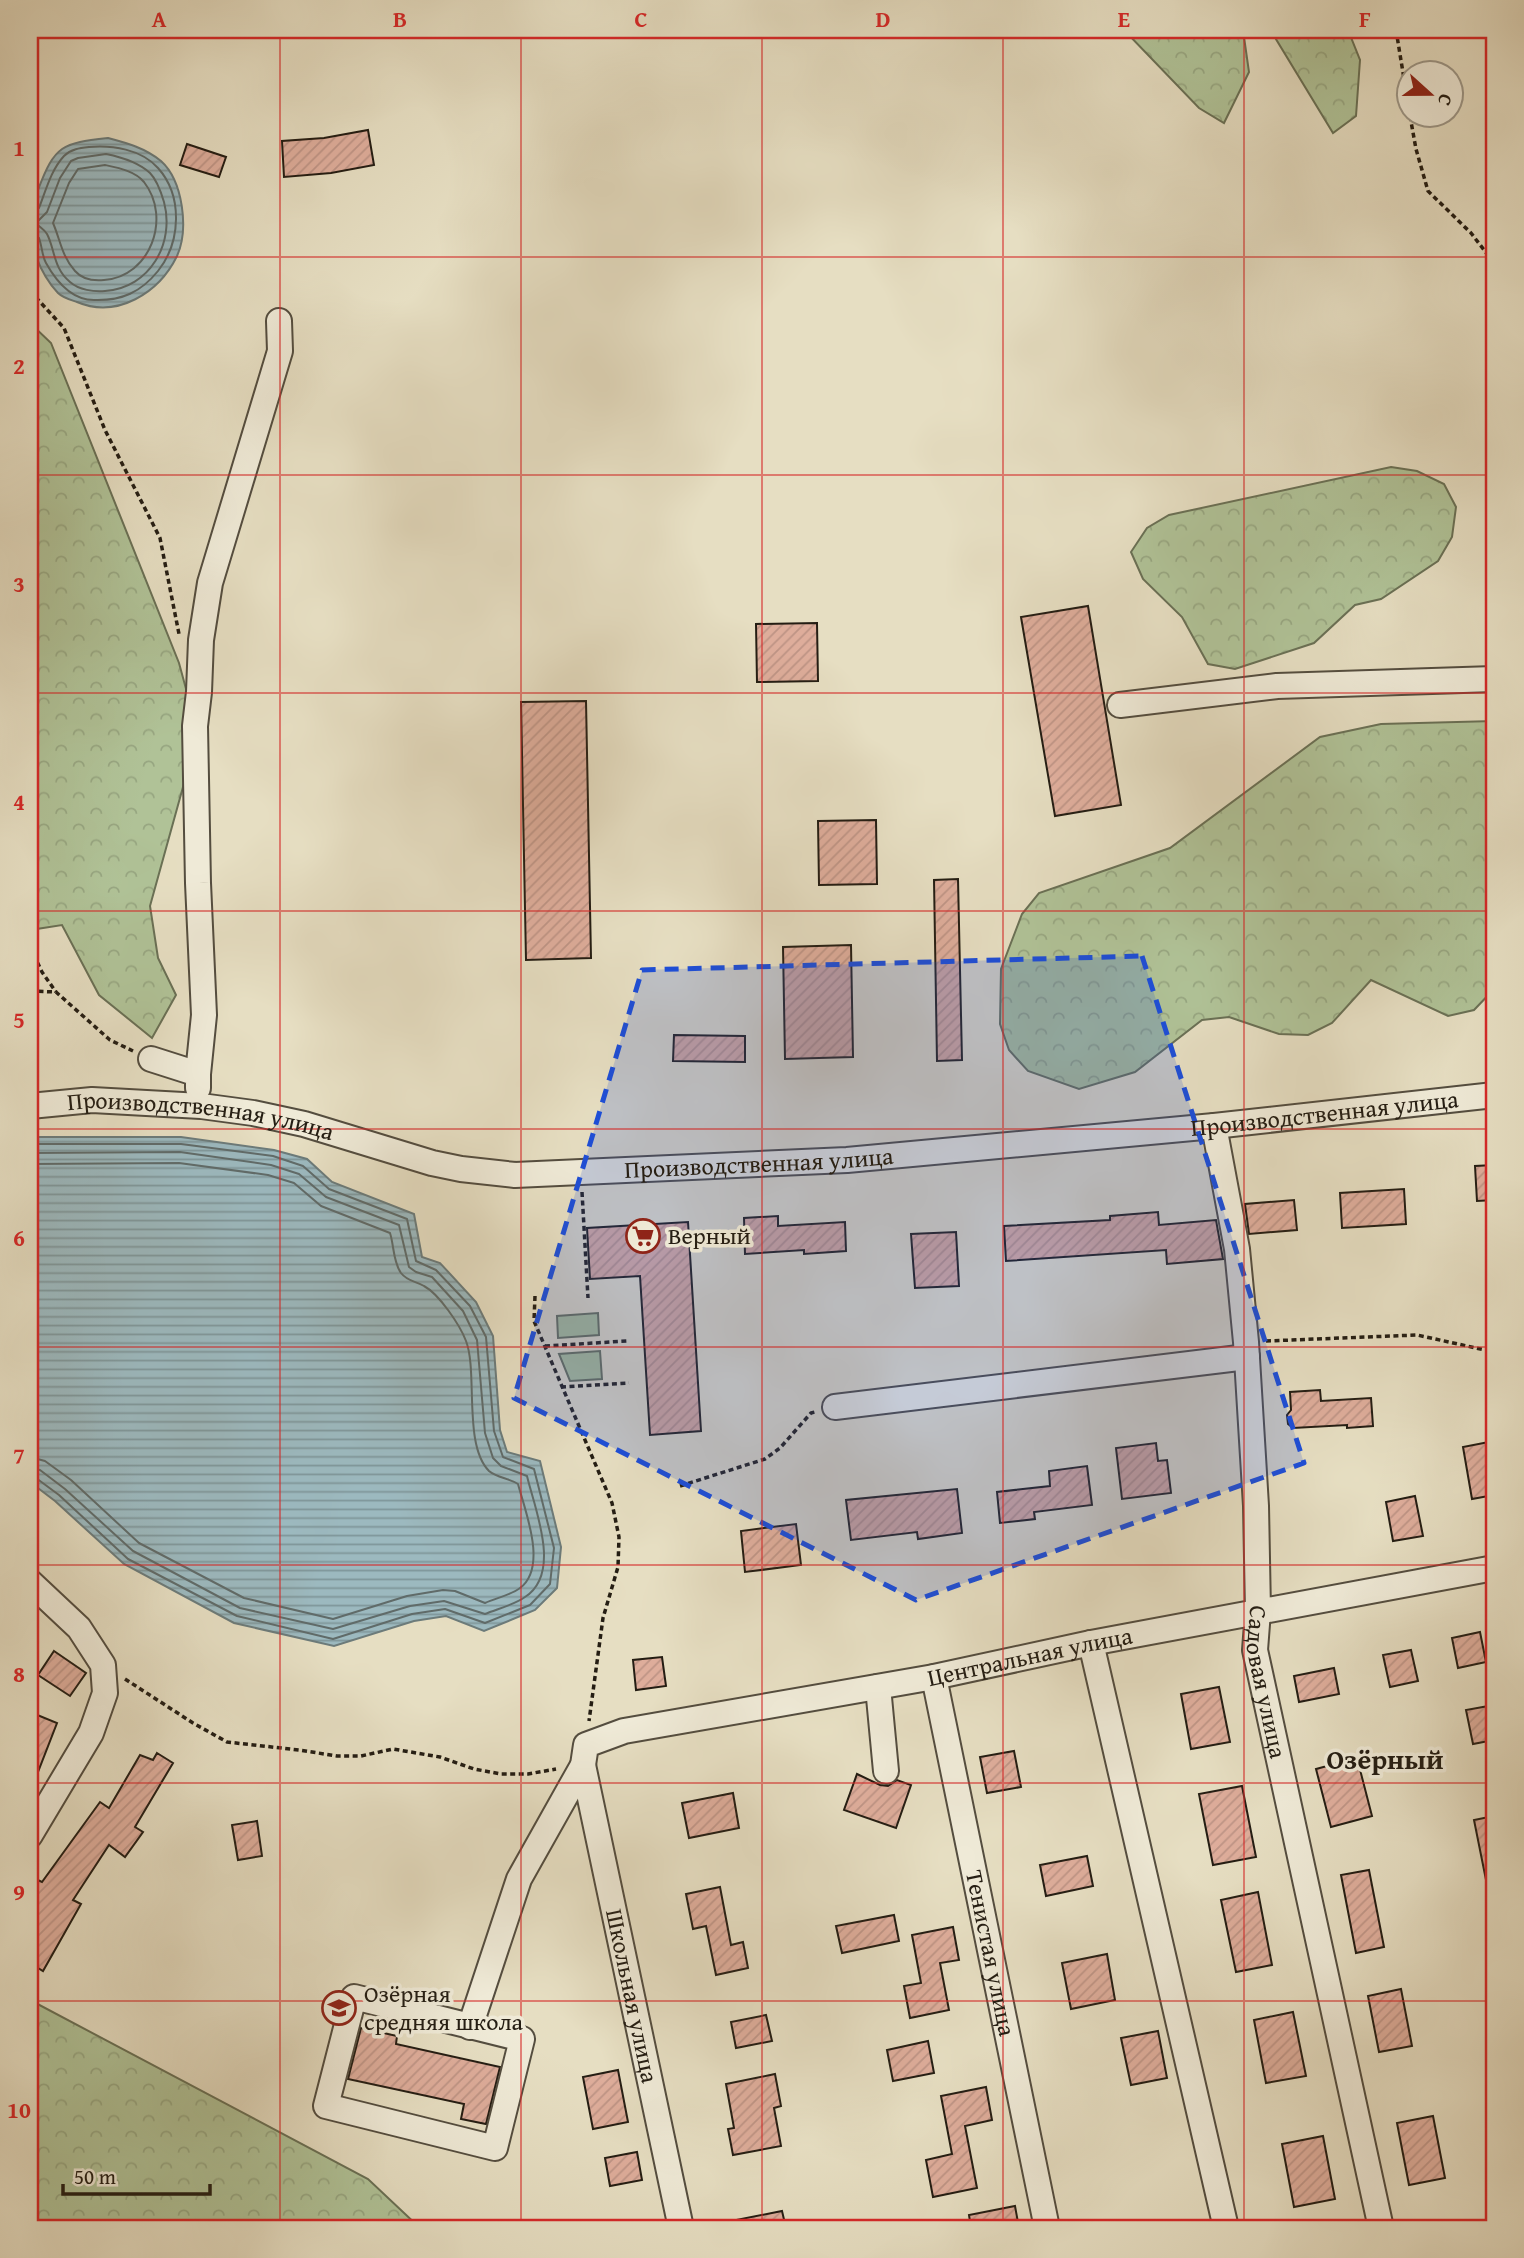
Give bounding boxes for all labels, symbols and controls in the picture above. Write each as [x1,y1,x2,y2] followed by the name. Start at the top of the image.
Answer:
[152,2,167,35] text: A
[393,2,407,35] text: B
[634,2,648,35] text: C
[876,2,891,35] text: D
[1118,2,1130,35] text: E
[1359,2,1371,35] text: F
[1394,60,1464,130] north arrow
[1431,90,1461,110] text: С
[13,131,25,164] text: 1
[13,349,25,382] text: 2
[13,567,25,600] text: 3
[13,785,25,818] text: 4
[13,1003,25,1036] text: 5
[1189,1081,1461,1145] street label: Производственная улица
[66,1082,339,1149] street label: Производственная улица
[624,1138,895,1187] street label: Производственная улица
[624,1217,662,1255] supermarket icon: Верный
[668,1218,751,1253] place label: Верный
[13,1221,25,1254] text: 6
[13,1439,25,1472] text: 7
[1238,1604,1296,1762] street label: Садовая улица
[924,1618,1136,1695] street label: Центральная улица
[13,1657,25,1690] text: 8
[1326,1738,1444,1779] district label: Озёрный
[957,1867,1025,2040] street label: Тенистая улица
[13,1875,25,1908] text: 9
[597,1906,668,2087] street label: Школьная улица
[364,1976,524,2039] place label: Озёрная средняя школа
[320,1989,358,2027] school or university icon: Озёрная средняя школа
[7,2093,31,2126] text: 10
[63,2153,210,2197] scale bar
[74,2161,116,2192] text: 50 m

